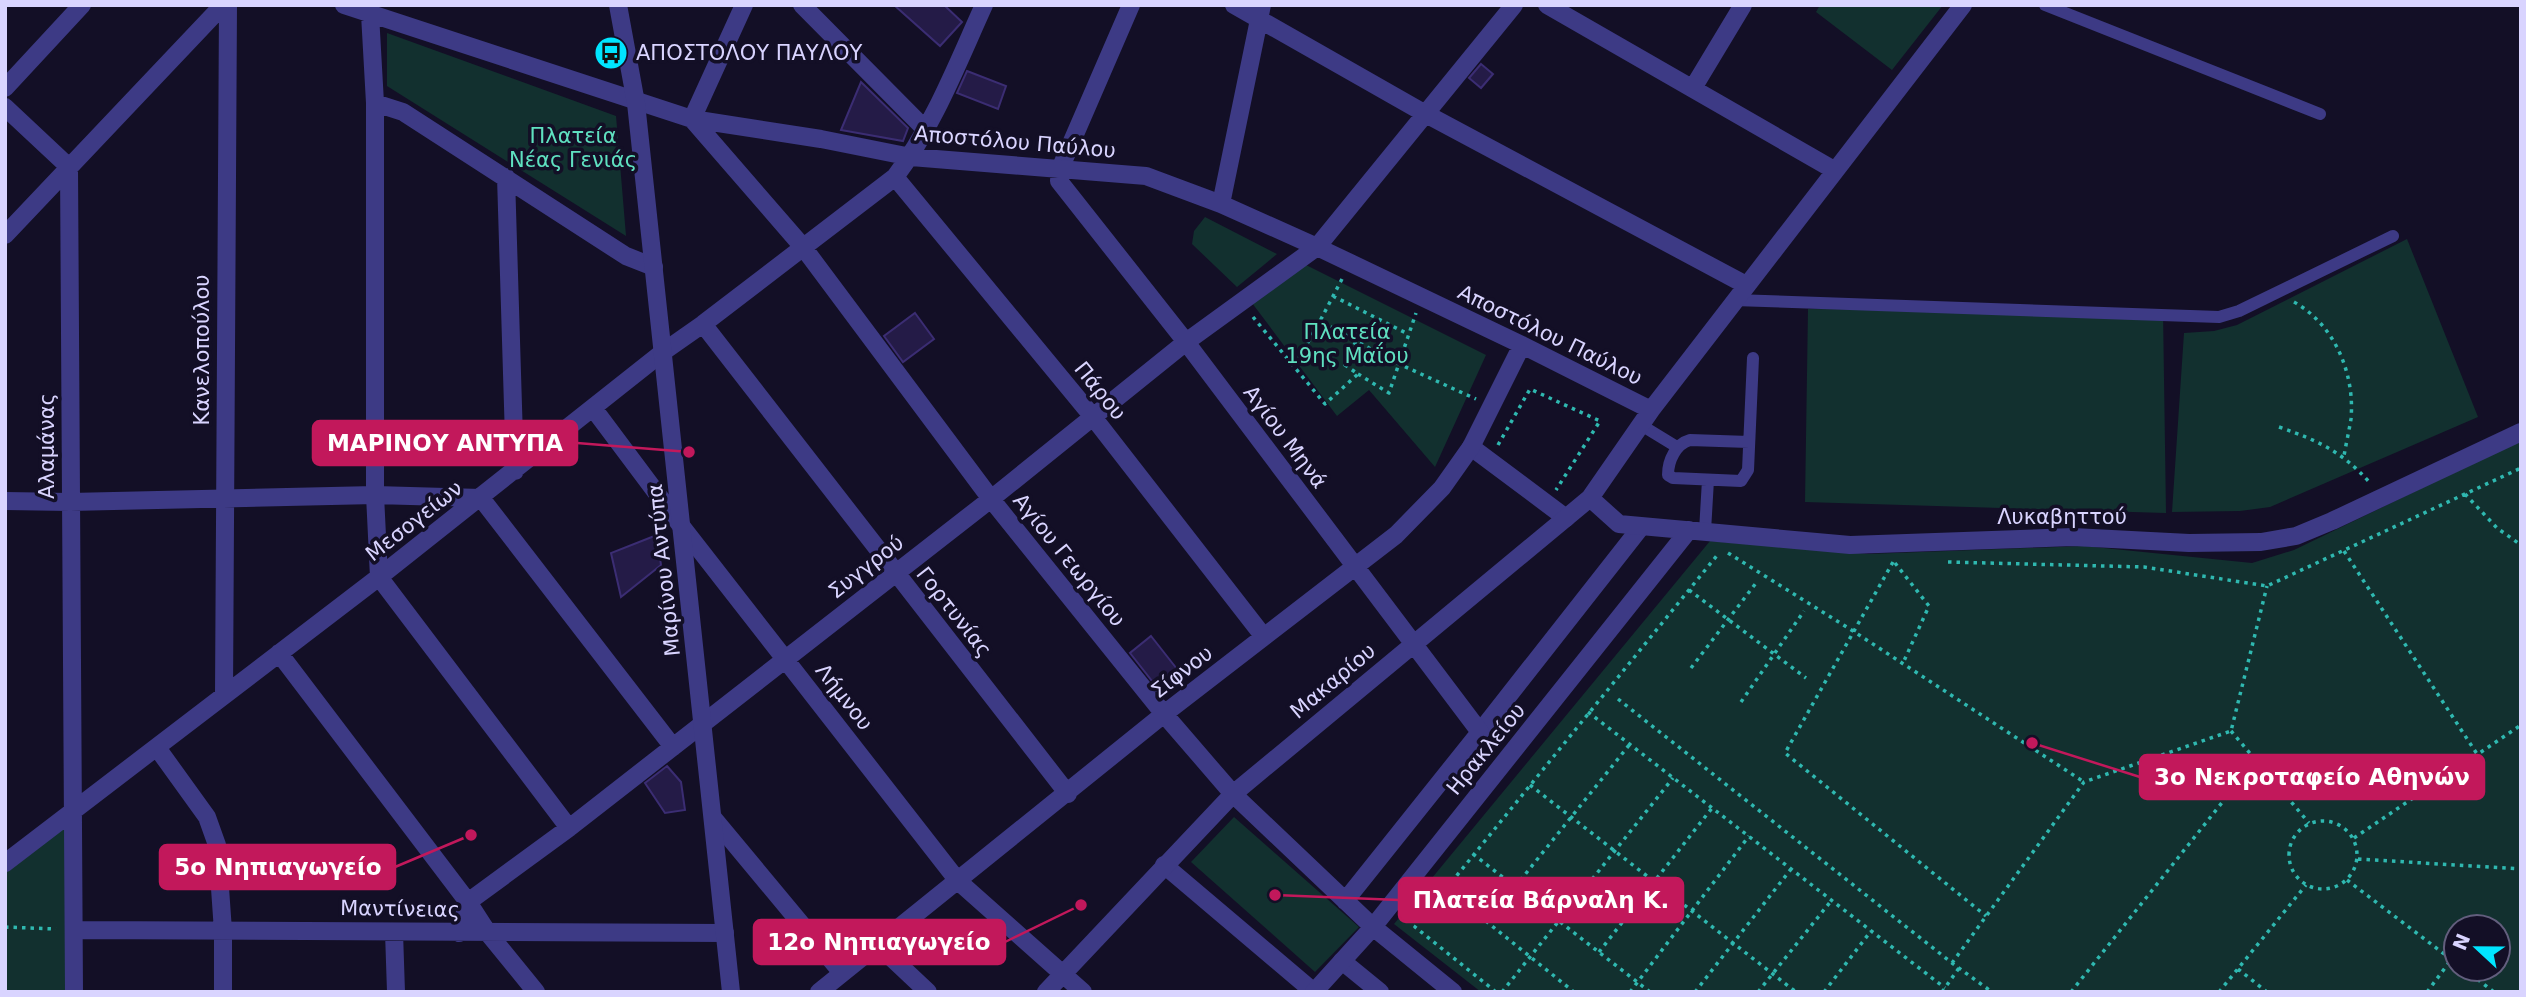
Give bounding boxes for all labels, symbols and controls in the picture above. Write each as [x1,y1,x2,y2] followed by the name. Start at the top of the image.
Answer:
[592,34,630,72] bus stop icon: ΑΠΟΣΤΟΛΟΥ ΠΑΥΛΟΥ
[636,41,863,65] place label: ΑΠΟΣΤΟΛΟΥ ΠΑΥΛΟΥ
[913,121,1117,163] street label: Αποστόλου Παύλου
[509,124,637,172] park label: Πλατεία Νέας Γενιάς
[190,274,214,426] street label: Κανελοπούλου
[1454,280,1646,390] street label: Αποστόλου Παύλου
[1285,320,1409,368] park label: Πλατεία 19ης Μαΐου
[1069,357,1131,425] street label: Πάρου
[1239,381,1331,493] street label: Αγίου Μηνά
[35,393,59,499] street label: Αλαμάνας
[313,421,577,465] callout: ΜΑΡΙΝΟΥ ΑΝΤΥΠΑ
[327,430,563,456] text: ΜΑΡΙΝΟΥ ΑΝΤΥΠΑ
[361,476,467,566] street label: Μεσογείων
[643,483,685,657] street label: Μαρίνου Αντύπα
[1008,489,1130,631] street label: Αγίου Γεωργίου
[1997,505,2127,529] street label: Λυκαβηττού
[824,530,908,604] street label: Συγγρού
[911,562,997,662] street label: Γορτυνίας
[1286,639,1380,723] street label: Μακαρίου
[1147,641,1217,703] street label: Σίφνου
[811,659,877,735] street label: Λήμνου
[1442,698,1530,800] street label: Ηρακλείου
[2140,755,2484,799] callout: 3ο Νεκροταφείο Αθηνών
[2154,764,2470,790] text: 3ο Νεκροταφείο Αθηνών
[160,845,395,889] callout: 5ο Νηπιαγωγείο
[174,854,382,880] text: 5ο Νηπιαγωγείο
[1399,878,1683,922] callout: Πλατεία Βάρναλη Κ.
[1413,887,1669,913] text: Πλατεία Βάρναλη Κ.
[340,896,460,922] street label: Μαντίνειας
[2442,913,2512,983] north arrow
[754,920,1005,964] callout: 12ο Νηπιαγωγείο
[767,929,991,955] text: 12ο Νηπιαγωγείο
[2448,930,2474,953] text: N

